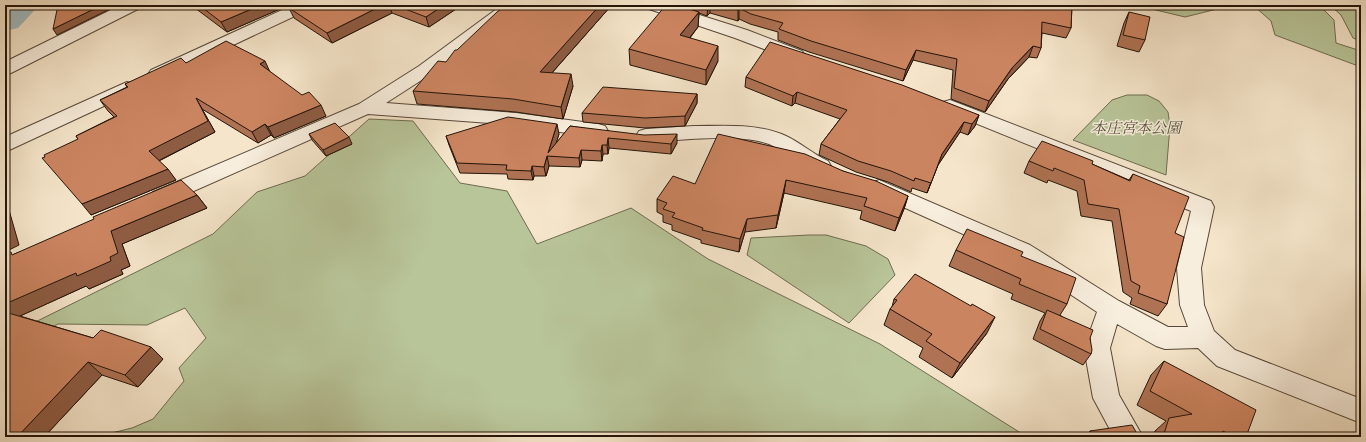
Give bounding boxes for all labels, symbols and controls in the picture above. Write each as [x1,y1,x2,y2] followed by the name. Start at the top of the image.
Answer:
[1091,119,1184,138] park label: 本庄宮本公園

